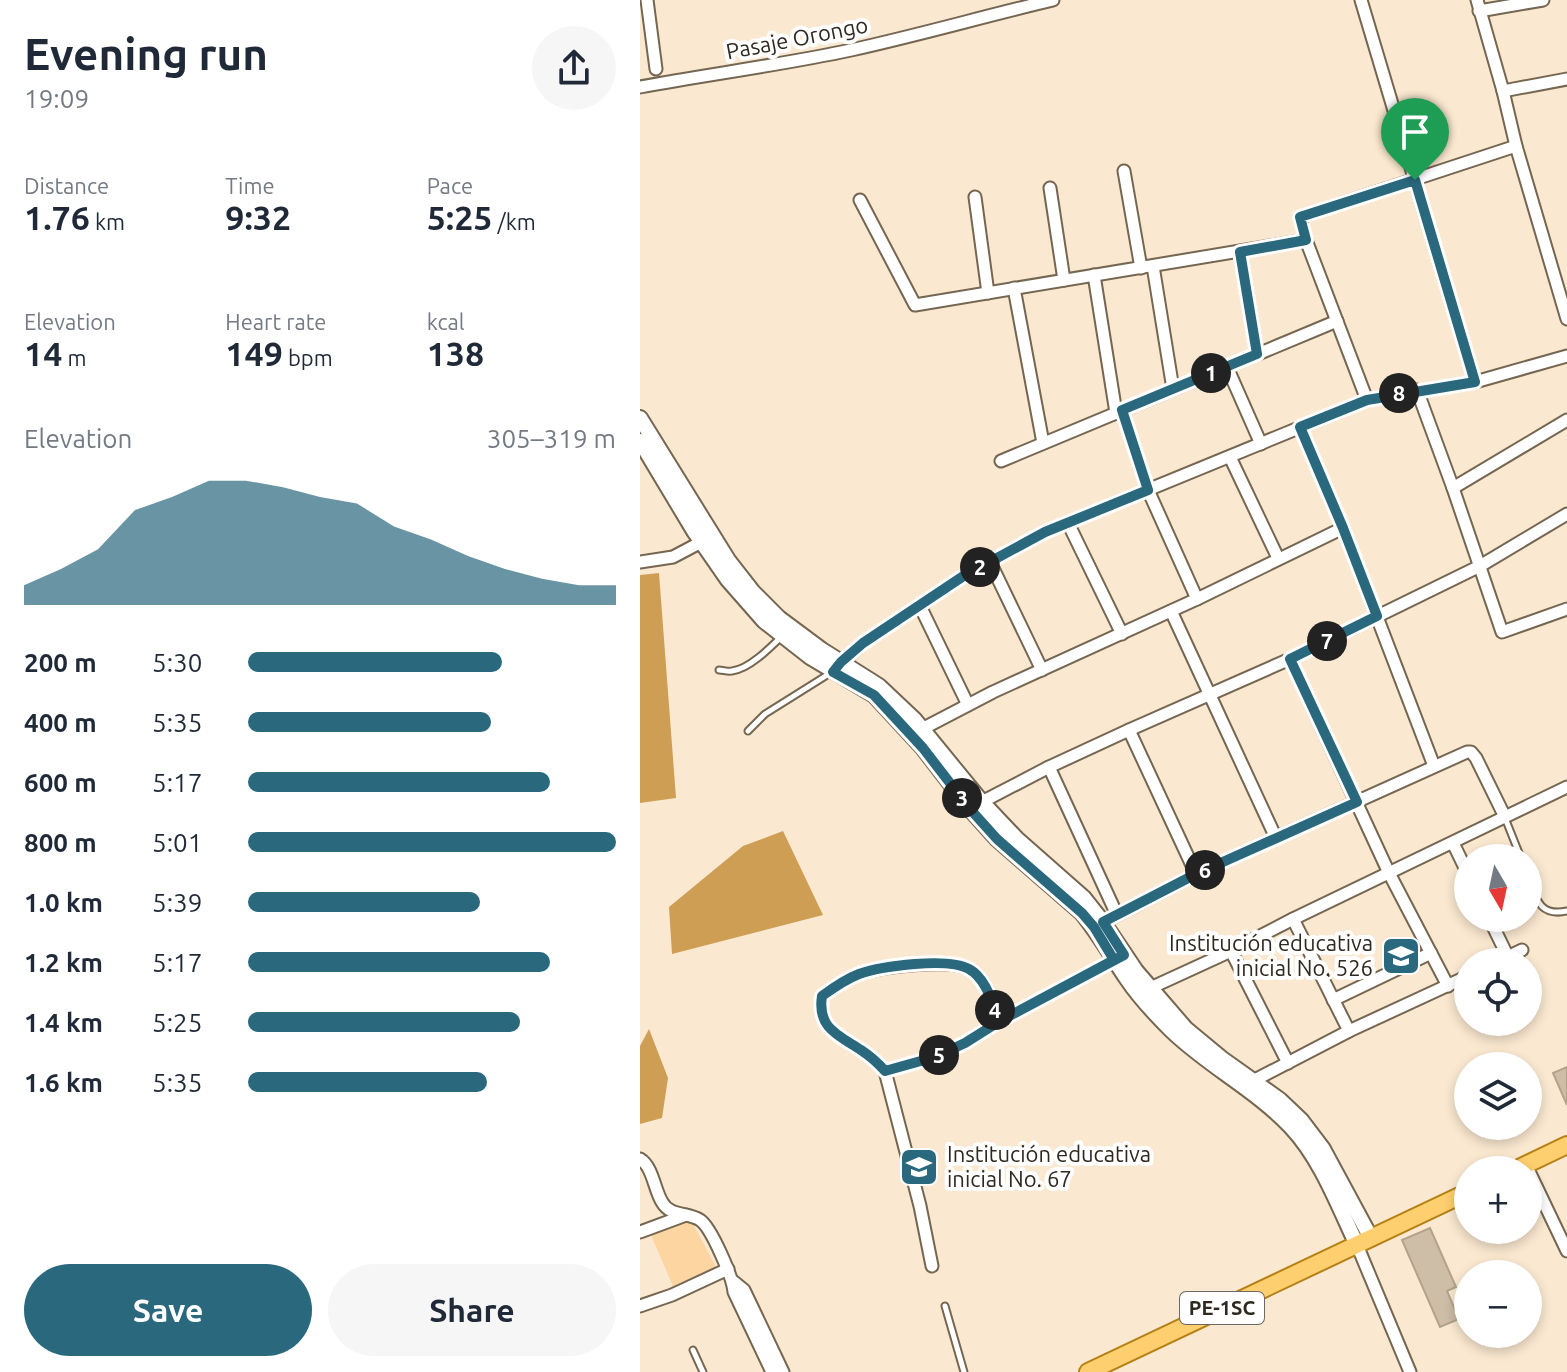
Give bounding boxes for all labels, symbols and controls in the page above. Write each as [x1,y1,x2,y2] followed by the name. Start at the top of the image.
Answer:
[724,12,870,64] street label: Pasaje Orongo
[532,26,616,110] button: share
[24,29,268,78] text: Evening run
[24,84,89,113] text: 19:09
[1381,98,1449,180] pin
[1393,110,1437,154] icon: arrive
[24,173,109,198] text: Distance
[225,173,275,198] text: Time
[427,173,473,198] text: Pace
[24,198,90,236] text: 1.76
[225,198,291,236] text: 9:32
[427,198,493,236] text: 5:25
[90,209,125,234] text: km
[493,209,536,234] text: /km
[24,309,116,334] text: Elevation
[225,309,327,334] text: Heart rate
[427,309,465,334] text: kcal
[24,334,62,372] text: 14
[225,334,283,372] text: 149
[427,334,484,372] text: 138
[62,345,86,370] text: m
[283,345,333,370] text: bpm
[1191,353,1231,393] pin: 1
[1205,360,1217,385] text: 1
[1379,373,1419,413] pin: 8
[1393,380,1405,405] text: 8
[24,424,132,453] text: Elevation
[487,424,616,453] text: 305–319 m
[960,547,1000,587] pin: 2
[974,554,986,579] text: 2
[1307,621,1347,661] pin: 7
[1321,628,1333,653] text: 7
[24,648,97,677] text: 200 m
[152,648,202,677] text: 5:30
[24,708,97,737] text: 400 m
[152,708,202,737] text: 5:35
[24,768,97,797] text: 600 m
[152,768,202,797] text: 5:17
[942,778,982,818] pin: 3
[956,785,968,810] text: 3
[24,828,97,857] text: 800 m
[152,828,202,857] text: 5:01
[1454,844,1542,932] north arrow
[1454,844,1542,1348] map controls
[1185,850,1225,890] pin: 6
[1199,857,1211,882] text: 6
[24,888,103,917] text: 1.0 km
[152,888,202,917] text: 5:39
[1169,930,1373,980] place label: Institución educativa inicial No. 526
[1380,935,1422,977] school or university icon: Institución educativa inicial No. 526
[24,948,103,977] text: 1.2 km
[152,948,202,977] text: 5:17
[1454,948,1542,1036] button: locate
[975,990,1015,1030] pin: 4
[989,997,1001,1022] text: 4
[24,1008,103,1037] text: 1.4 km
[152,1008,202,1037] text: 5:25
[919,1035,959,1075] pin: 5
[933,1042,945,1067] text: 5
[1454,1052,1542,1140] button: layers
[24,1068,103,1097] text: 1.6 km
[152,1068,202,1097] text: 5:35
[947,1141,1151,1191] place label: Institución educativa inicial No. 67
[898,1146,940,1188] school or university icon: Institución educativa inicial No. 67
[1454,1156,1542,1244] button: +
[1454,1260,1542,1348] button: −
[24,1264,312,1356] button: Save
[328,1264,616,1356] button: Share
[1180,1292,1264,1324] road number: PE-1SC

